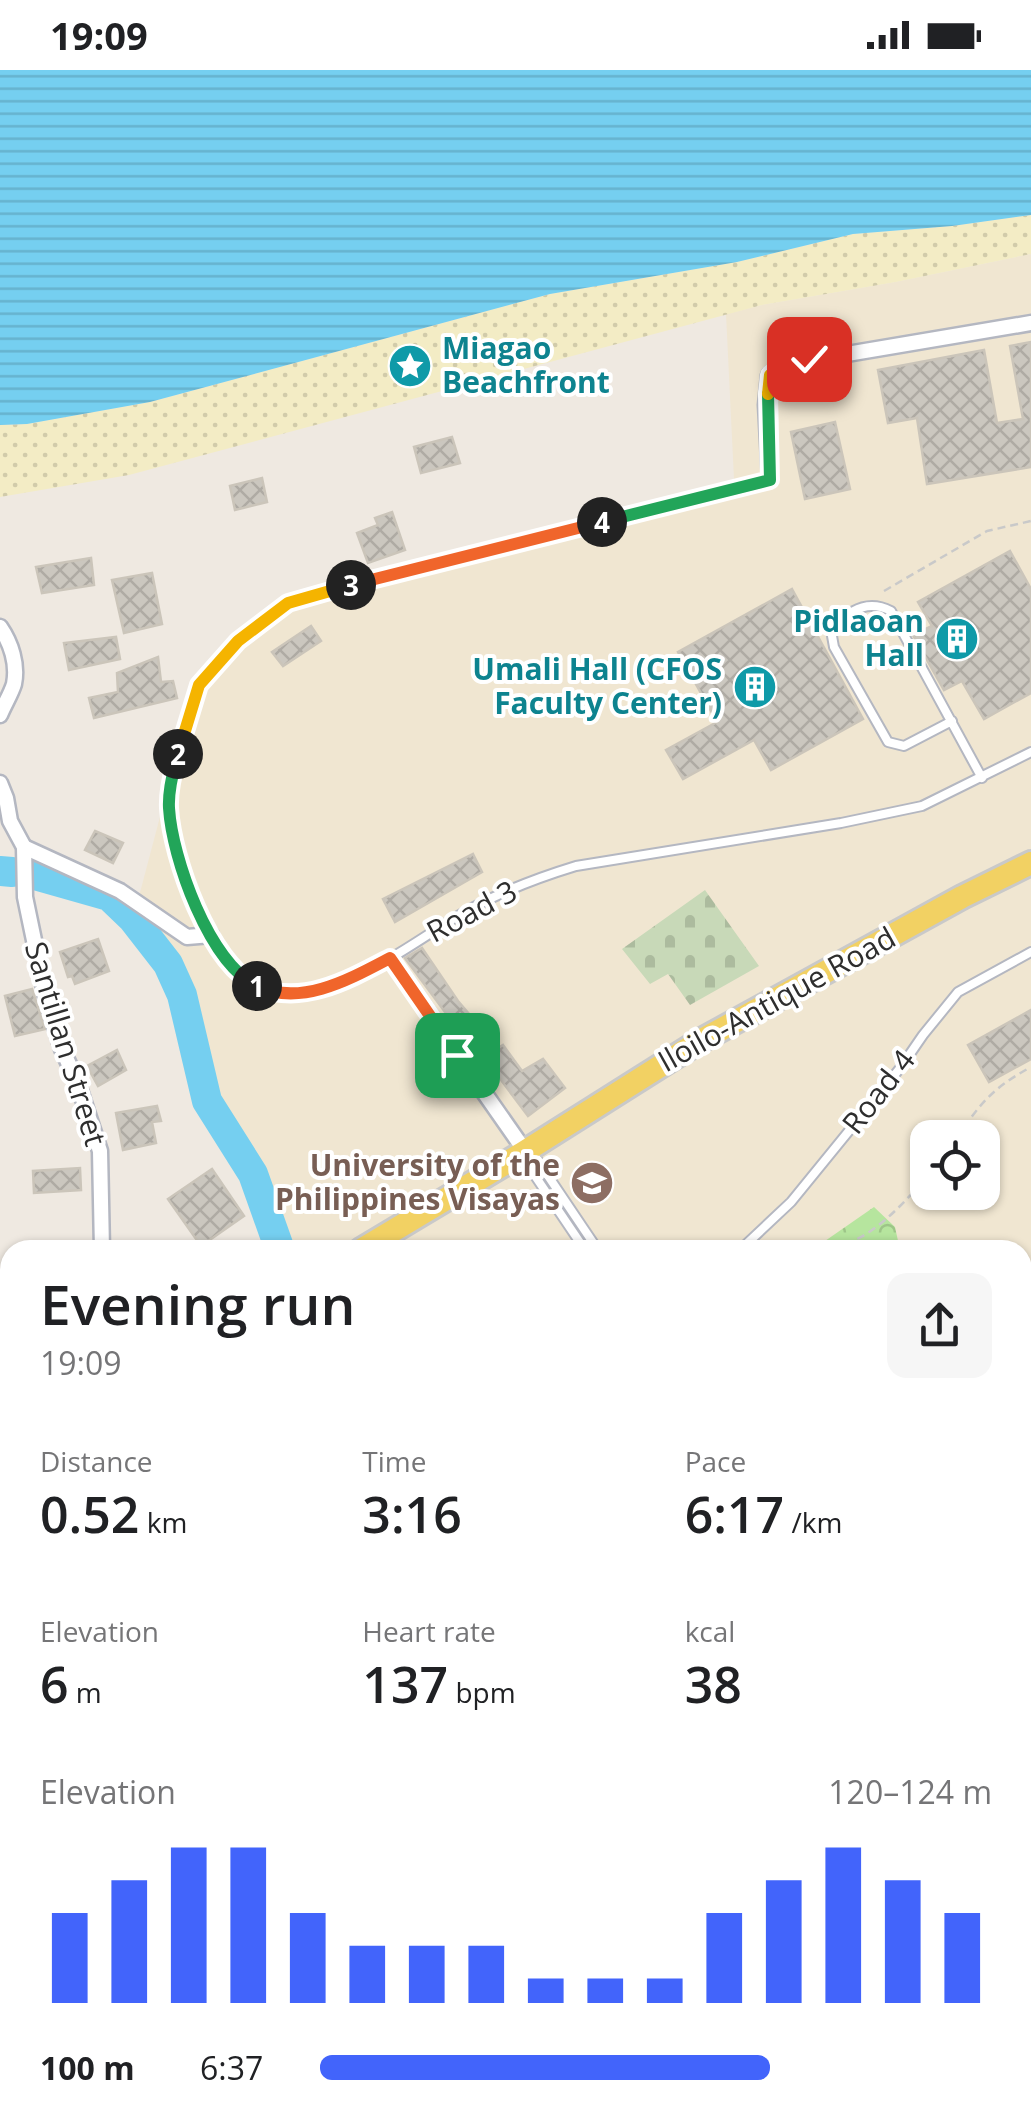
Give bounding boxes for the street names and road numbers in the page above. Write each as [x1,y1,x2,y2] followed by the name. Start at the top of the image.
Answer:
[419,870,524,951] street label: Road 3
[650,916,902,1081] street label: Iloilo-Antique Road
[16,936,117,1151] street label: Santillan Street
[832,1040,924,1142] street label: Road 4

